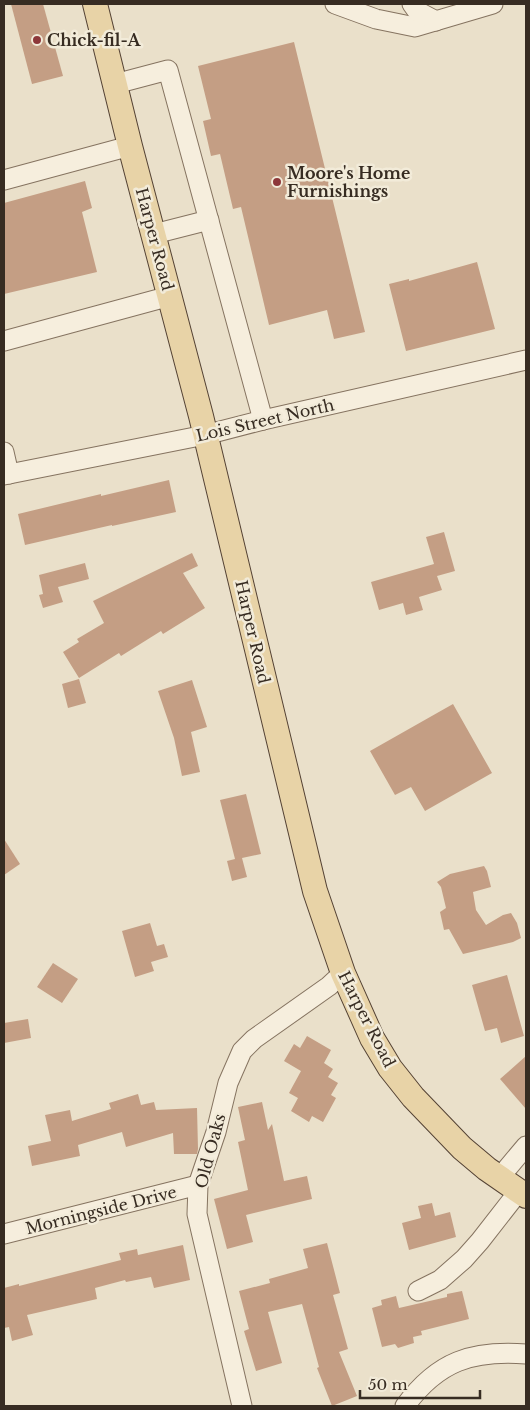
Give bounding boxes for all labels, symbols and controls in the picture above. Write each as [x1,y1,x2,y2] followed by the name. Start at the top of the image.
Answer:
[47,30,141,50] place label: Chick-fil-A
[31,34,43,46] marker: Chick-fil-A
[287,163,410,201] place label: Moore's Home Furnishings
[271,176,283,188] marker: Moore's Home Furnishings
[132,185,178,293] street label: Harper Road
[194,394,336,446] street label: Lois Street North
[231,578,275,686] street label: Harper Road
[334,967,400,1071] street label: Harper Road
[190,1111,230,1191] street label: Old Oaks
[23,1182,179,1238] street label: Morningside Drive
[360,1368,480,1400] scale bar
[368,1375,408,1394] text: 50 m

